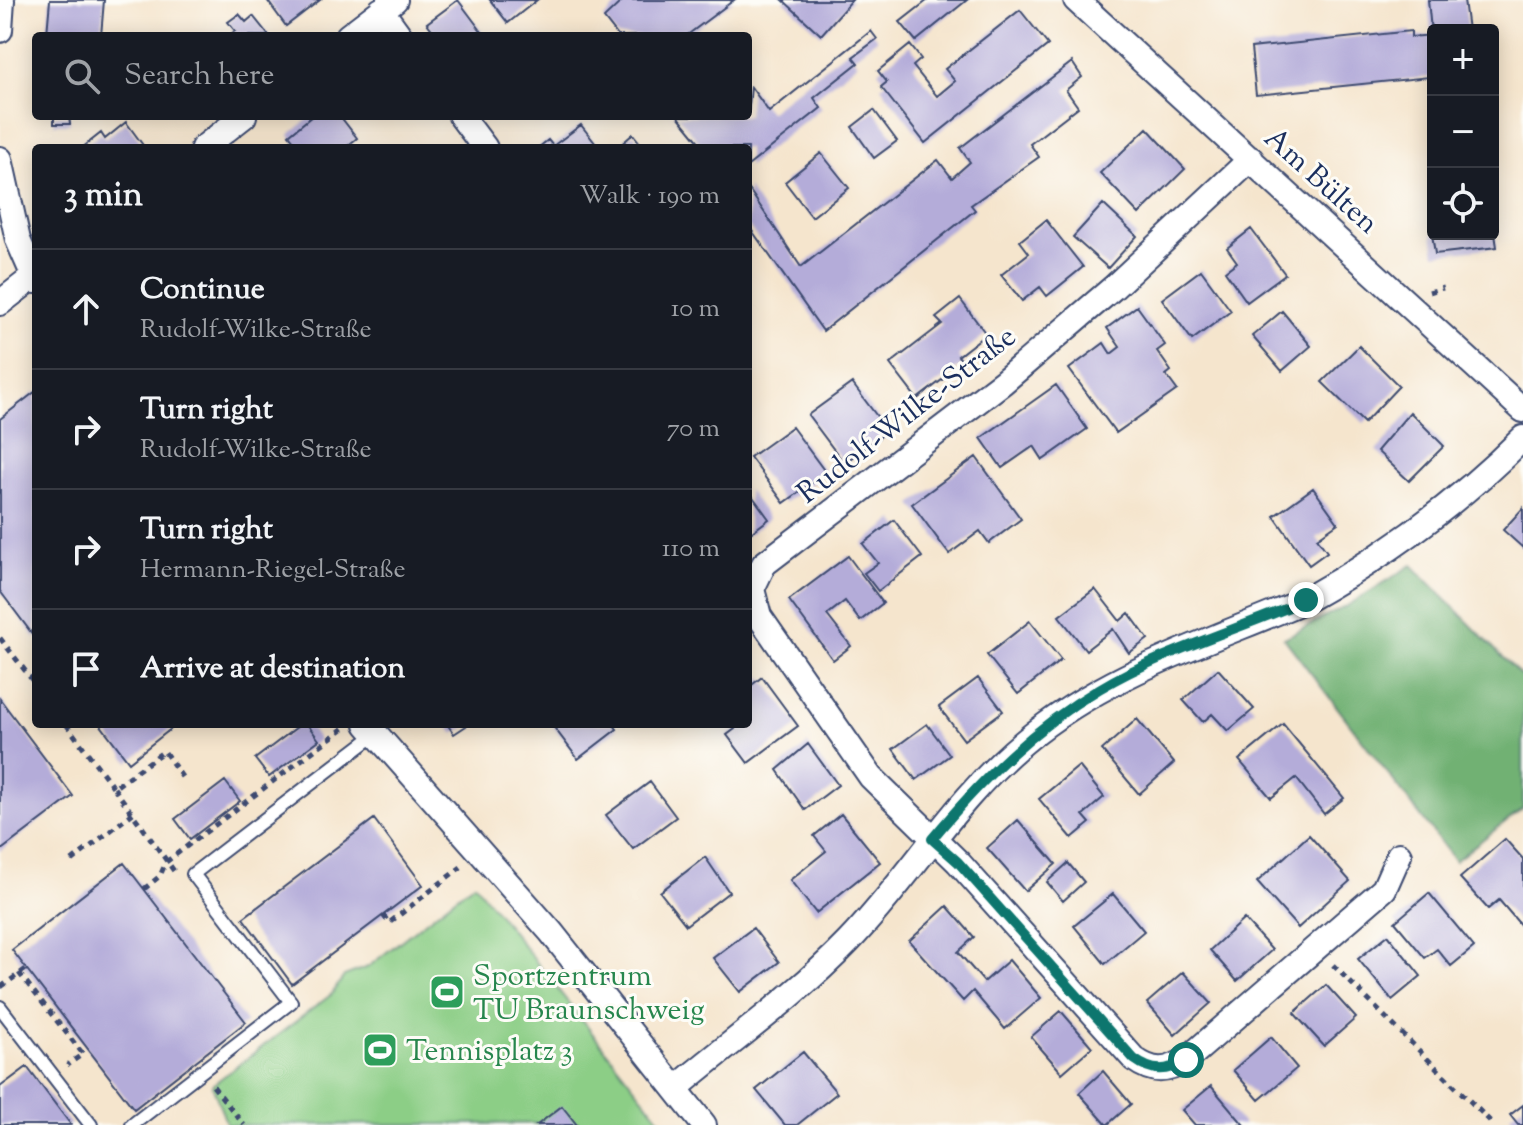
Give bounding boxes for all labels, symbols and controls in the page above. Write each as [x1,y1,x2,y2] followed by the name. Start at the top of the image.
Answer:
[1427,24,1499,240] map controls
[1427,24,1499,96] button: +
[32,32,752,120] search box
[60,54,104,98] icon: search
[124,55,274,98] text: Search here
[1427,96,1499,168] button: −
[1253,118,1388,245] street label: Am Bülten
[1427,168,1499,240] button: locate
[64,172,143,221] text: 3 min
[579,178,720,215] text: Walk · 190 m
[140,269,265,312] text: Continue
[64,287,108,331] icon: ahead
[671,291,720,328] text: 10 m
[140,312,372,349] text: Rudolf-Wilke-Straße
[789,317,1026,515] street label: Rudolf-Wilke-Straße
[140,389,273,432] text: Turn right
[64,407,108,451] icon: right
[667,411,720,448] text: 70 m
[140,432,372,469] text: Rudolf-Wilke-Straße
[140,509,273,552] text: Turn right
[64,527,108,571] icon: right
[662,531,720,568] text: 110 m
[140,552,406,589] text: Hermann-Riegel-Straße
[1288,582,1324,618] route end
[64,647,108,691] icon: arrive
[140,648,405,691] text: Arrive at destination
[473,956,705,1033] place label: Sportzentrum TU Braunschweig
[428,973,466,1011] sports icon: Sportzentrum TU Braunschweig
[361,1031,399,1069] sports icon: Tennisplatz 3
[406,1031,573,1074] place label: Tennisplatz 3
[1168,1042,1204,1078] route start

